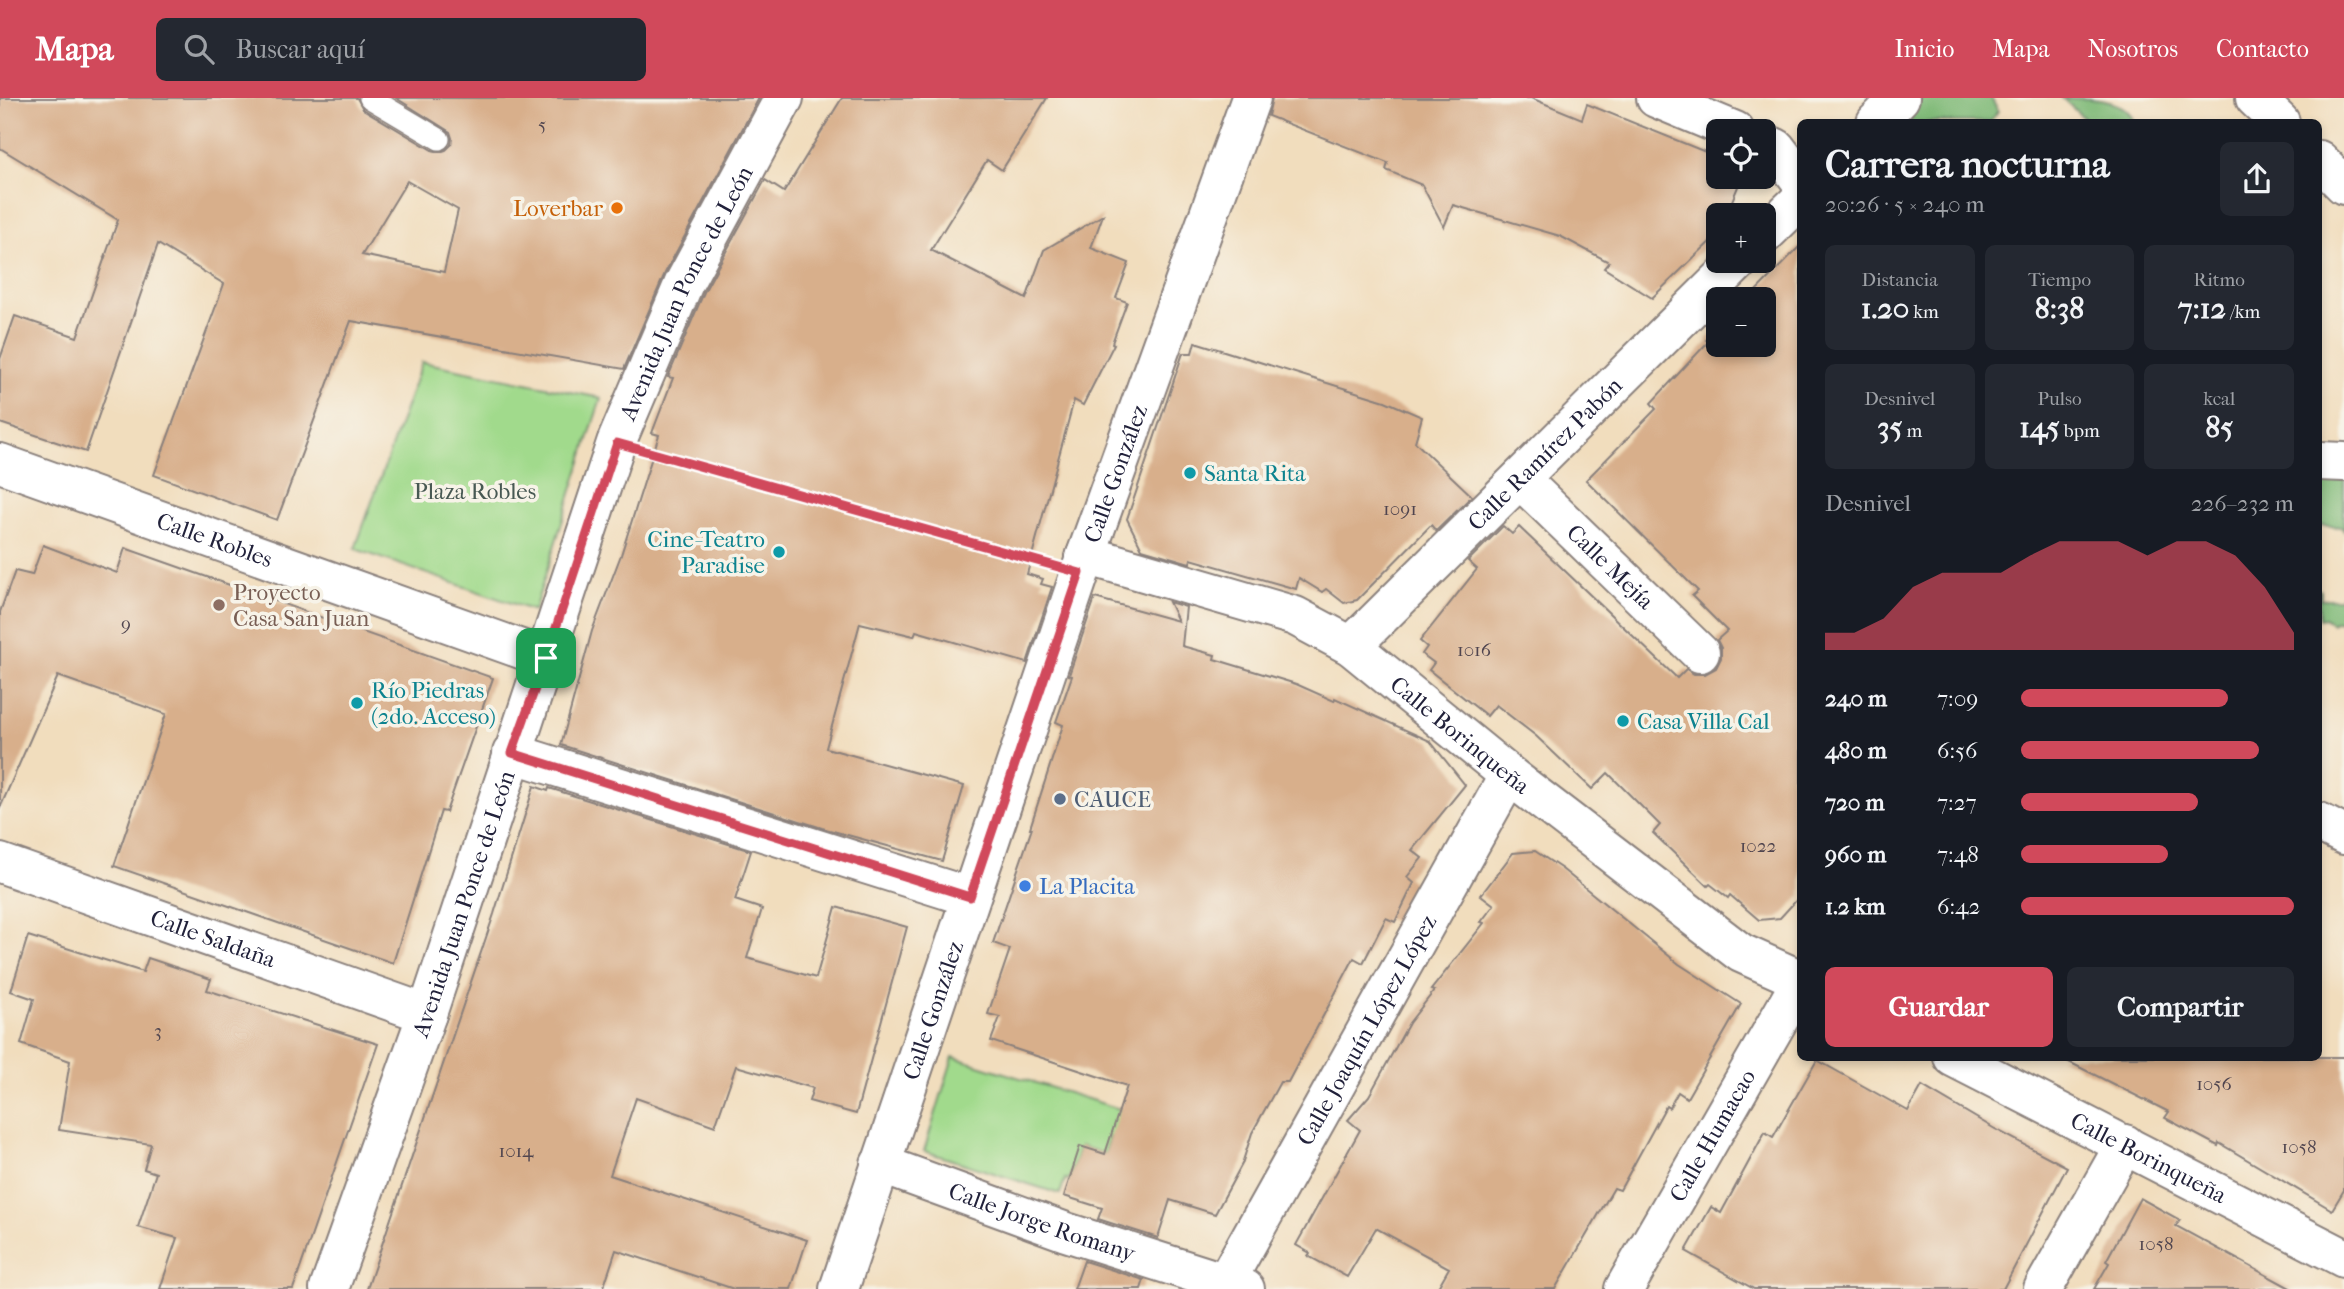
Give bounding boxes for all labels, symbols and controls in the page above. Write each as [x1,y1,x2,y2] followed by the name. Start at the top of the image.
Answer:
[156,18,646,81] search box
[35,30,114,69] text: Mapa
[180,30,218,68] icon: search
[236,34,365,65] text: Buscar aquí
[1894,35,1954,63] text: Inicio
[1992,35,2050,63] text: Mapa
[2088,35,2178,63] text: Nosotros
[2216,35,2309,63] text: Contacto
[538,114,546,136] house number: 5
[1706,119,1776,357] map controls
[1706,119,1776,189] button: locate
[1825,142,2110,187] text: Carrera nocturna
[2220,142,2294,216] button: share
[613,161,759,425] street label: Avenida Juan Ponce de León
[1825,191,1985,218] text: 20:26 · 5 × 240 m
[513,195,603,222] place label: Loverbar
[609,200,625,216] marker: Loverbar
[1706,203,1776,273] button: +
[1862,269,1938,291] text: Distancia
[2028,269,2091,291] text: Tiempo
[2193,269,2245,291] text: Ritmo
[1706,287,1776,357] button: −
[1861,291,1909,326] text: 1.20
[2035,291,2084,326] text: 8:38
[2178,291,2226,326] text: 7:12
[1909,301,1939,323] text: km
[2226,301,2260,323] text: /km
[1462,371,1628,536] street label: Calle Ramírez Pabón
[1864,388,1935,410] text: Desnivel
[2037,388,2082,410] text: Pulso
[2203,388,2235,410] text: kcal
[1078,401,1153,546] street label: Calle González
[1877,410,1903,445] text: 35
[2019,410,2060,445] text: 145
[2205,410,2233,445] text: 85
[1903,420,1922,442] text: m
[2060,420,2100,442] text: bpm
[1204,460,1306,487] place label: Santa Rita
[1182,465,1198,481] marker: Santa Rita
[414,478,536,505] park label: Plaza Robles
[1825,490,1911,517] text: Desnivel
[2191,490,2294,517] text: 226–232 m
[1383,498,1417,520] house number: 1091
[153,507,276,573] street label: Calle Robles
[1561,518,1660,615] street label: Calle Mejía
[647,526,765,579] place label: Cine-Teatro Paradise
[771,544,787,560] marker: Cine-Teatro Paradise
[233,579,370,632] place label: Proyecto Casa San Juan
[211,597,227,613] marker: Proyecto Casa San Juan
[121,613,131,635] house number: 9
[516,628,576,688] pin
[527,639,565,677] icon: arrive
[1457,639,1492,661] house number: 1016
[1385,670,1535,800] street label: Calle Borinqueña
[371,677,496,730] place label: Río Piedras (2do. Acceso)
[1825,685,1887,712] text: 240 m
[1937,685,1978,712] text: 7:09
[349,695,365,711] marker: Río Piedras (2do. Acceso)
[1637,708,1770,735] place label: Casa Villa Cal
[1615,713,1631,729] marker: Casa Villa Cal
[1825,737,1887,764] text: 480 m
[1937,737,1977,764] text: 6:56
[406,767,520,1042] street label: Avenida Juan Ponce de León
[1074,786,1151,813] place label: CAUCE
[1825,789,1885,816] text: 720 m
[1937,789,1977,816] text: 7:27
[1052,791,1068,807] marker: CAUCE
[1740,835,1777,857] house number: 1022
[1825,841,1886,868] text: 960 m
[1937,841,1979,868] text: 7:48
[1039,873,1135,900] place label: La Placita
[1017,878,1033,894] marker: La Placita
[1825,893,1885,920] text: 1.2 km
[1937,893,1980,920] text: 6:42
[147,904,280,973] street label: Calle Saldaña
[1291,910,1442,1150] street label: Calle Joaquín López López
[897,937,969,1083] street label: Calle González
[1825,967,2053,1047] button: Guardar
[2067,967,2294,1047] button: Compartir
[154,1020,162,1042] house number: 3
[1664,1065,1761,1207] street label: Calle Humacao
[2196,1073,2233,1095] house number: 1056
[2066,1106,2231,1209] street label: Calle Borinqueña
[2282,1136,2316,1158] house number: 1058
[498,1140,534,1162] house number: 1014
[945,1177,1139,1267] street label: Calle Jorge Romany
[2139,1233,2173,1255] house number: 1058

